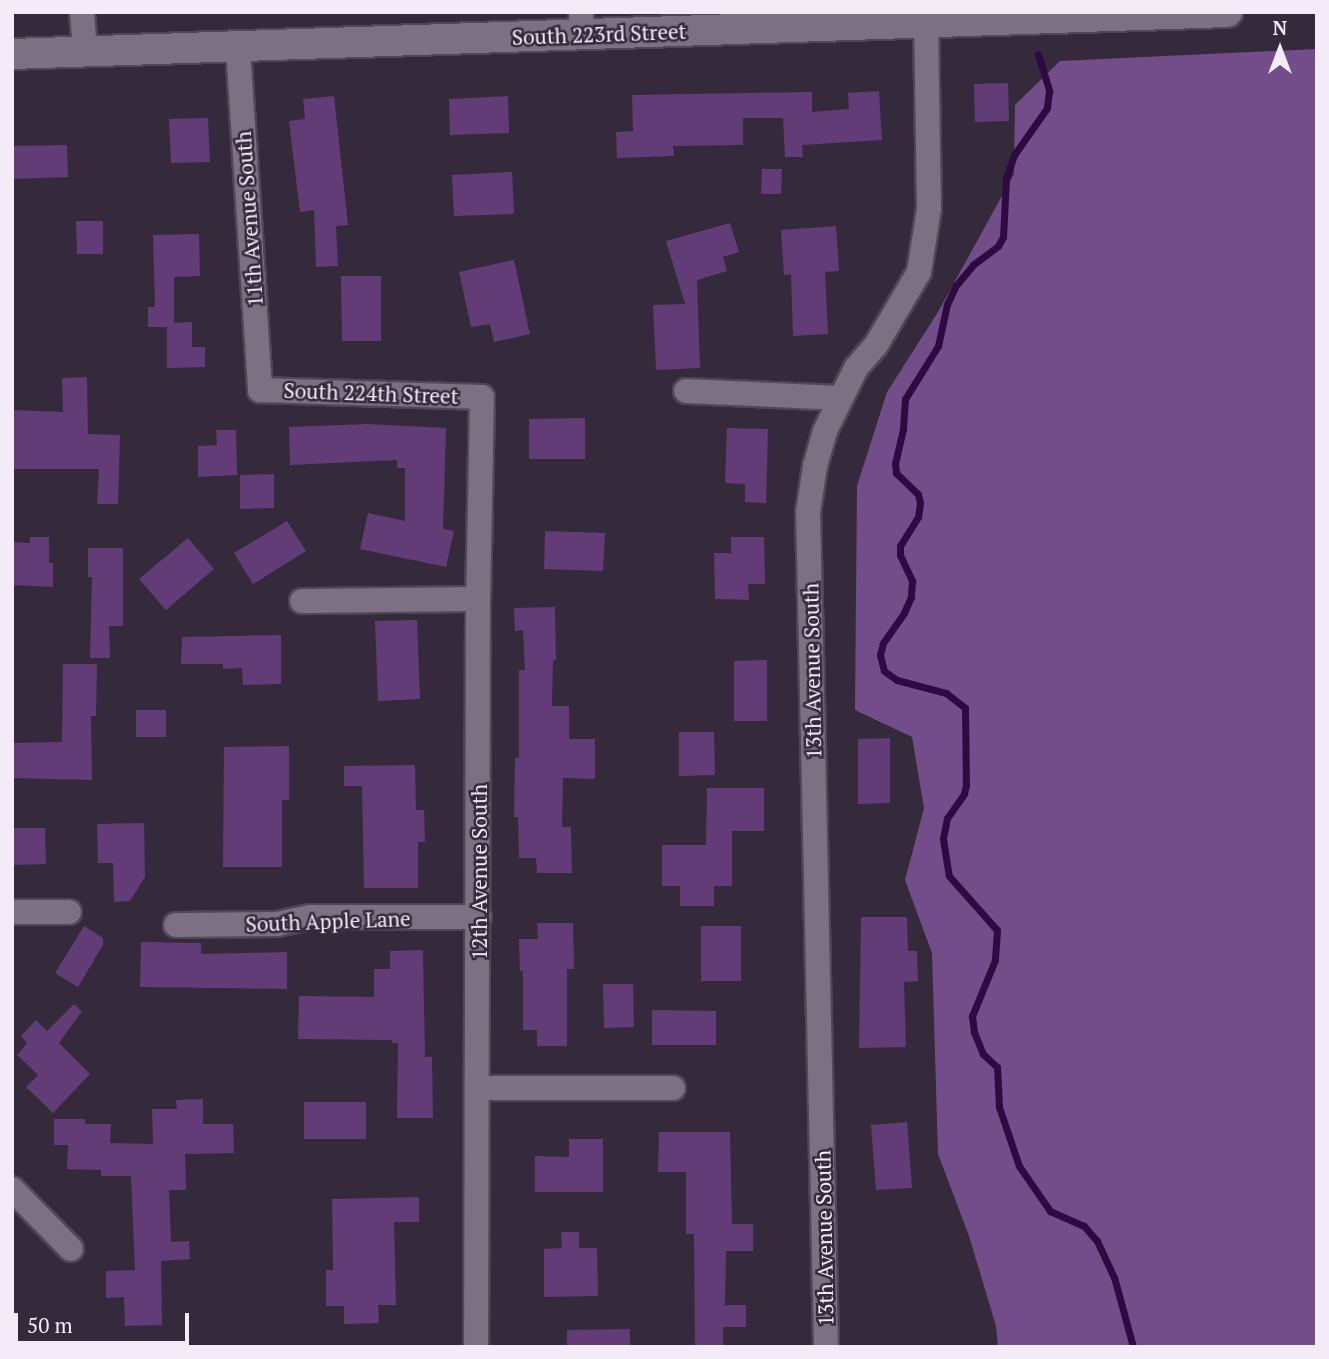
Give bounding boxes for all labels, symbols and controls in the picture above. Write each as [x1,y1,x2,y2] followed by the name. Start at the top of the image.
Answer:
[1245,14,1315,84] north arrow
[1273,15,1287,40] text: N
[511,18,687,50] street label: South 223rd Street
[230,130,268,308] street label: 11th Avenue South
[283,377,459,409] street label: South 224th Street
[798,583,826,759] street label: 13th Avenue South
[466,784,492,960] street label: 12th Avenue South
[245,906,411,936] street label: South Apple Lane
[810,1150,838,1326] street label: 13th Avenue South
[18,1300,192,1344] scale bar
[27,1311,73,1339] text: 50 m

